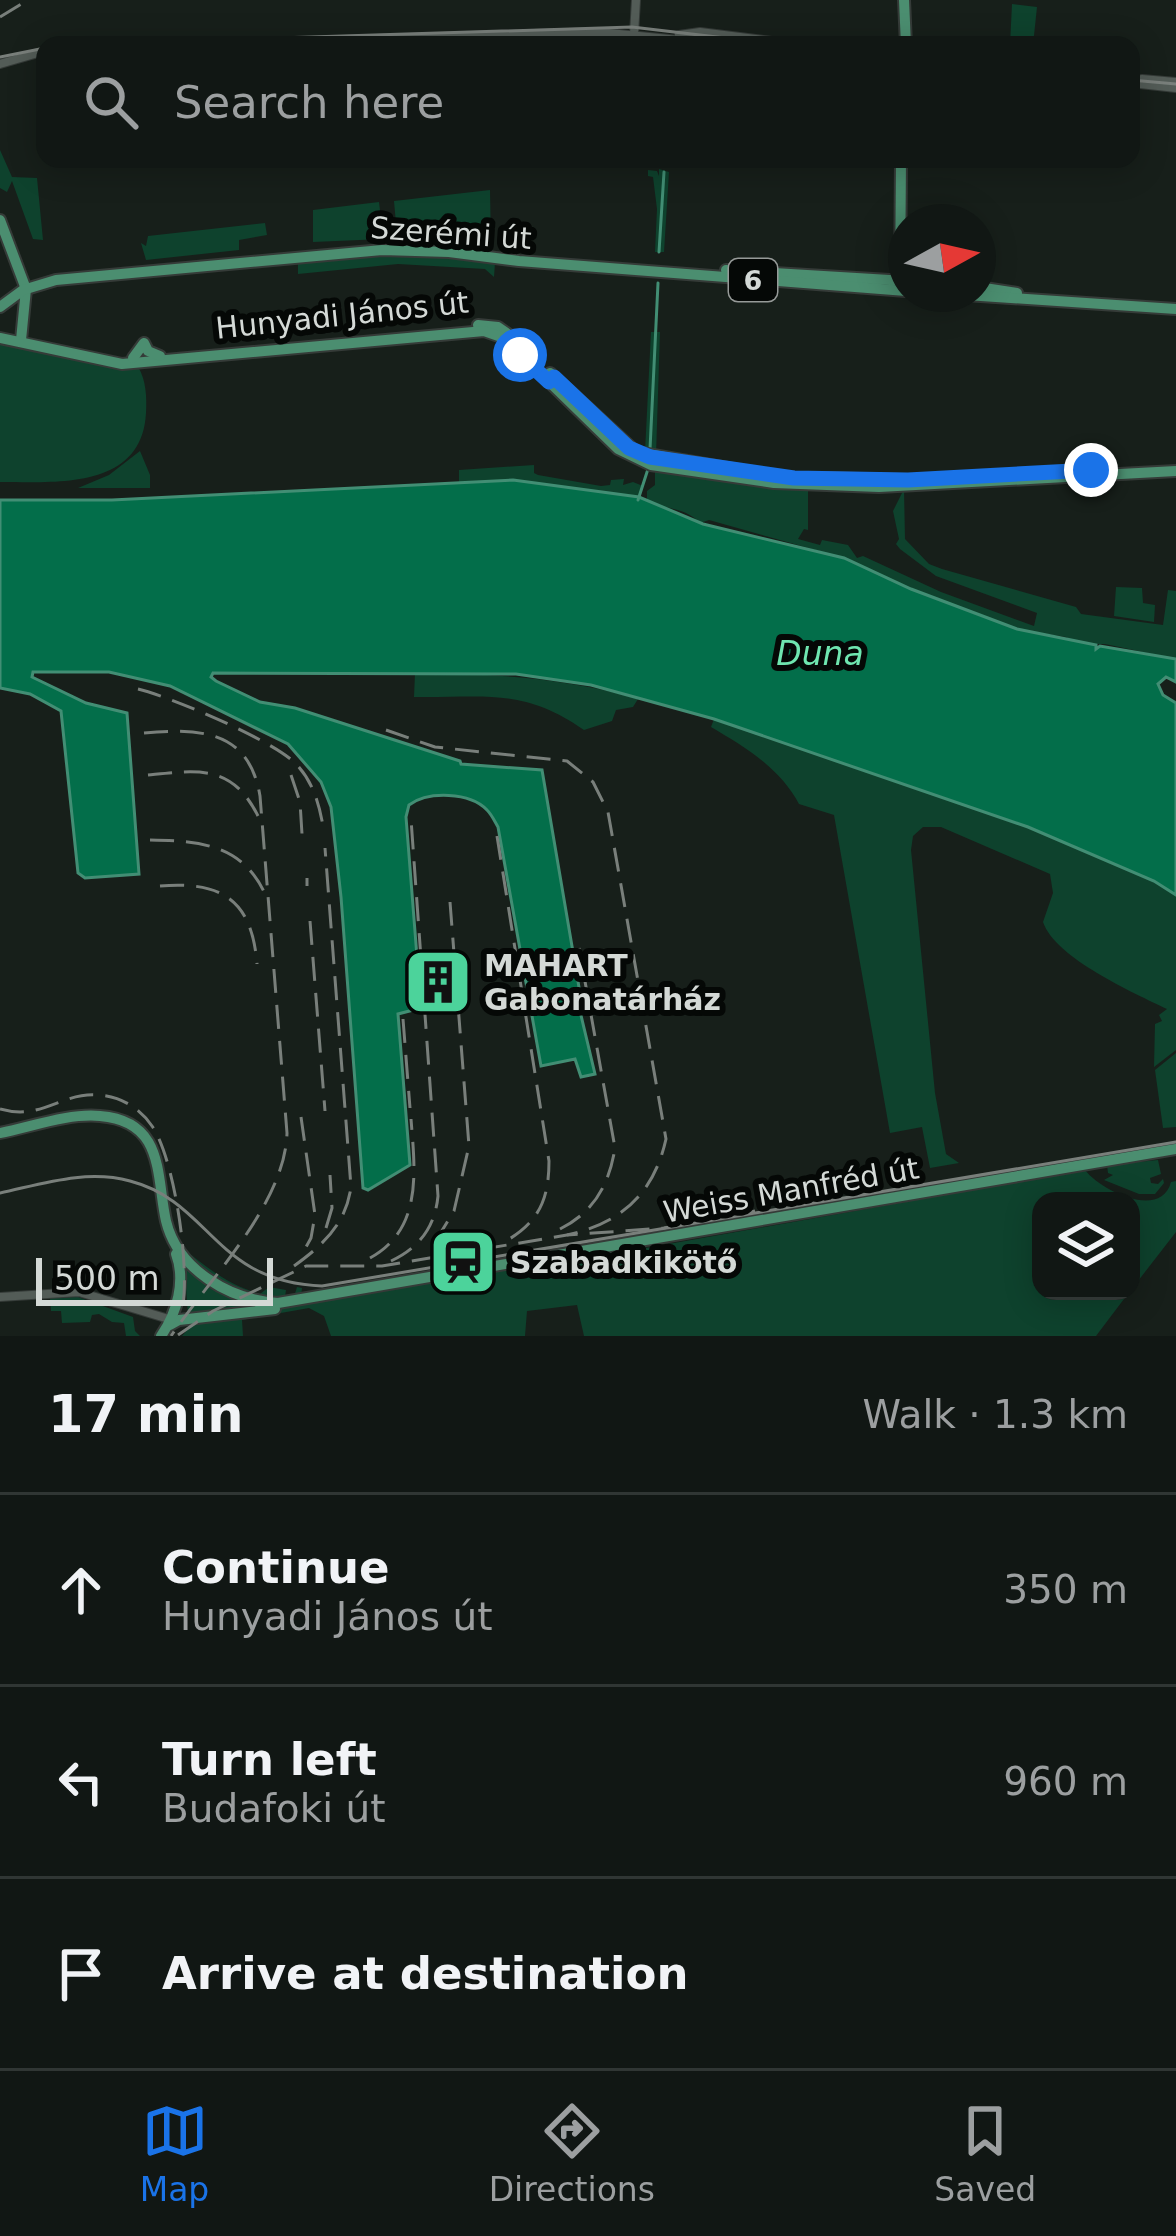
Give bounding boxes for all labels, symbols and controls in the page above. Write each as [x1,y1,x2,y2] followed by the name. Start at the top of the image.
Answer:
[36,36,1140,168] search box
[78,69,144,135] icon: search
[174,76,444,129] text: Search here
[888,204,996,312] north arrow
[369,210,533,256] street label: Szerémi út
[729,259,777,301] road number: 6
[214,284,470,346] street label: Hunyadi János út
[493,328,547,382] route start
[1064,443,1118,497] route end
[776,634,864,673] water label: Duna
[403,947,473,1017] building icon: MAHART Gabonatárház
[484,948,721,1017] place label: MAHART Gabonatárház
[661,1150,922,1230] street label: Weiss Manfréd út
[1032,1192,1140,1300] map controls
[1032,1192,1140,1300] button: layers
[428,1227,498,1297] station icon: Szabadkikötő
[510,1245,737,1280] place label: Szabadkikötő
[36,1252,273,1305] scale bar
[54,1259,160,1298] text: 500 m
[48,1385,244,1444] text: 17 min
[862,1392,1128,1437] text: Walk · 1.3 km
[162,1541,390,1594] text: Continue
[48,1557,114,1623] icon: ahead
[1003,1567,1128,1612] text: 350 m
[162,1594,492,1639] text: Hunyadi János út
[162,1733,377,1786] text: Turn left
[48,1749,114,1815] icon: left
[1003,1759,1128,1804] text: 960 m
[162,1786,386,1831] text: Budafoki út
[48,1941,114,2007] icon: arrive
[162,1947,688,2000] text: Arrive at destination
[140,2098,209,2209] tab: Map
[489,2098,655,2209] tab: Directions
[934,2098,1036,2209] tab: Saved

